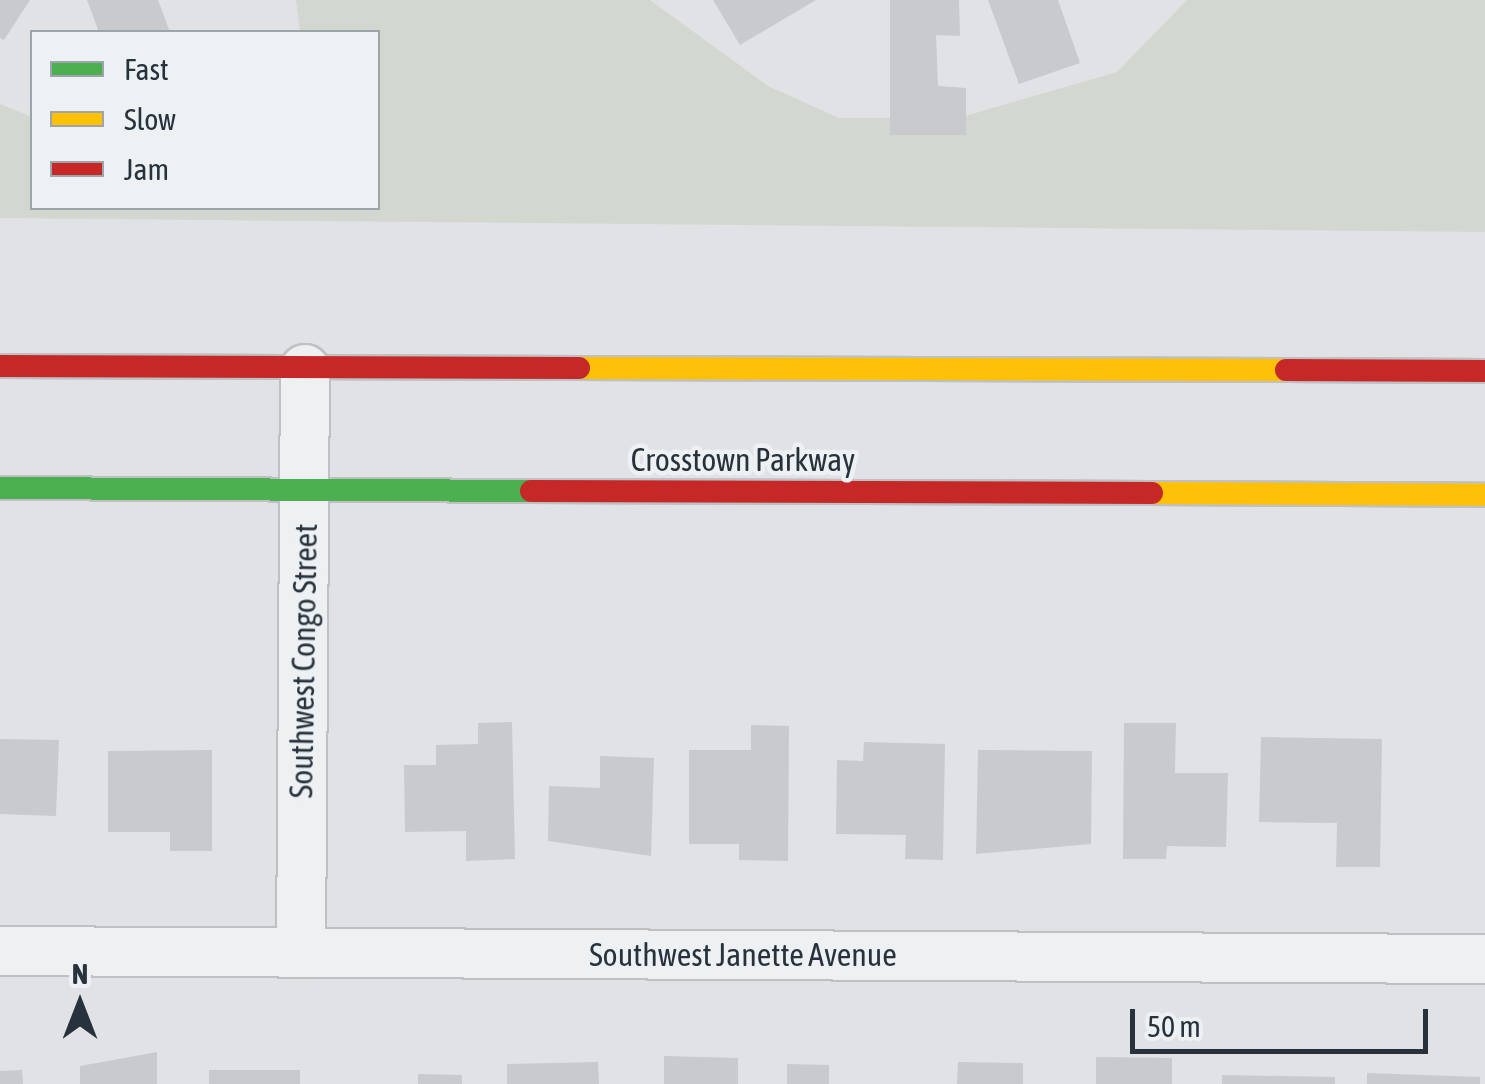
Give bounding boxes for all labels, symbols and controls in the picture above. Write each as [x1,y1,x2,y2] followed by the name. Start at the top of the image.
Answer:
[30,30,380,210] legend
[124,52,169,86] text: Fast
[124,102,176,136] text: Slow
[124,152,169,186] text: Jam
[631,441,855,479] street label: Crosstown Parkway
[282,523,326,799] street label: Southwest Congo Street
[589,936,897,974] street label: Southwest Janette Avenue
[30,954,130,1054] north arrow
[72,958,88,990] text: N
[1135,989,1432,1051] scale bar
[1147,1009,1201,1043] text: 50 m

